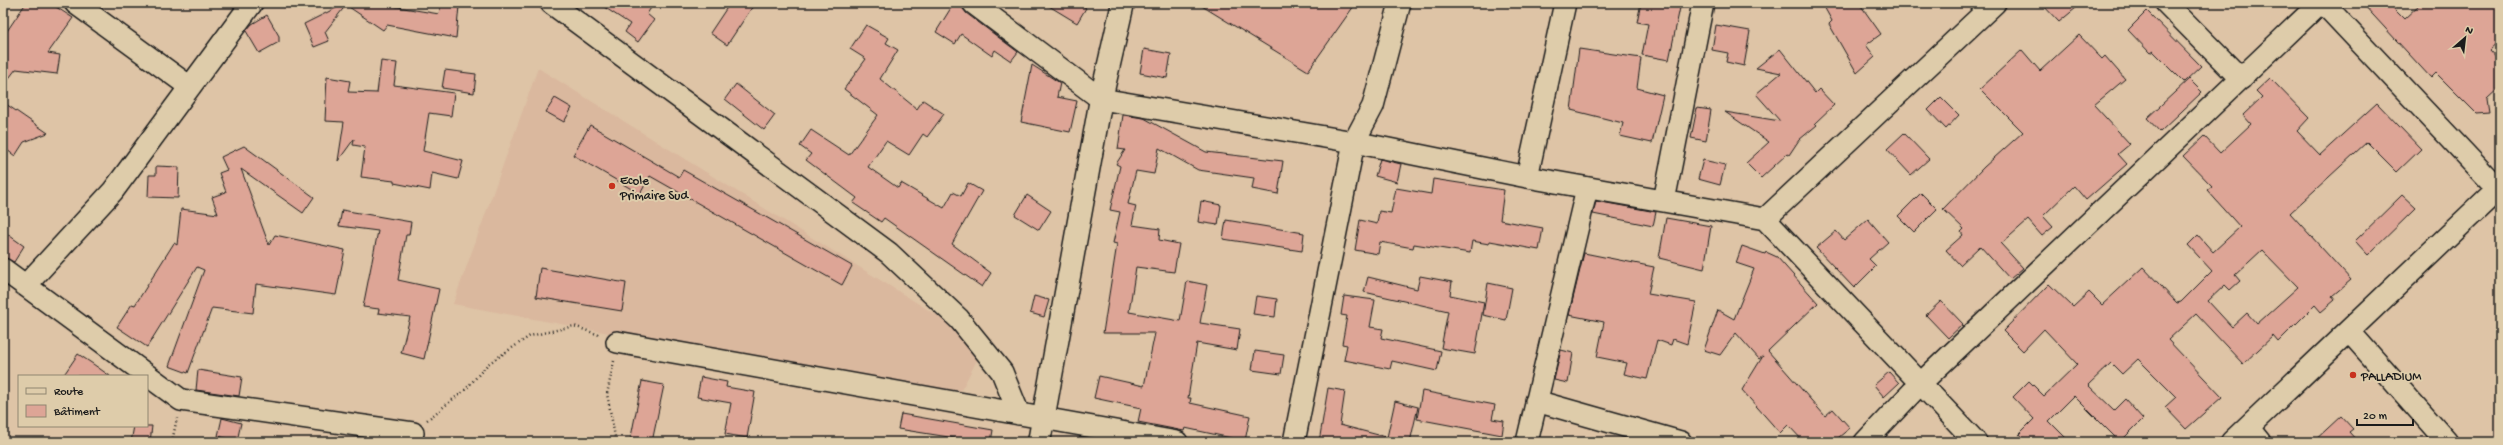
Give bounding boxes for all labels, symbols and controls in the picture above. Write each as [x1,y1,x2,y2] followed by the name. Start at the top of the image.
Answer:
[2445,18,2485,58] north arrow
[2463,24,2475,38] text: N
[619,174,689,204] place label: Ecole Primaire Sud
[607,181,617,191] marker: Ecole Primaire Sud
[2348,370,2358,380] marker: PALLADIUM
[2360,370,2422,385] place label: PALLADIUM
[18,375,148,427] legend
[54,386,84,400] text: Route
[2357,401,2413,427] scale bar
[53,406,101,420] text: Bâtiment
[2363,410,2388,424] text: 20 m

